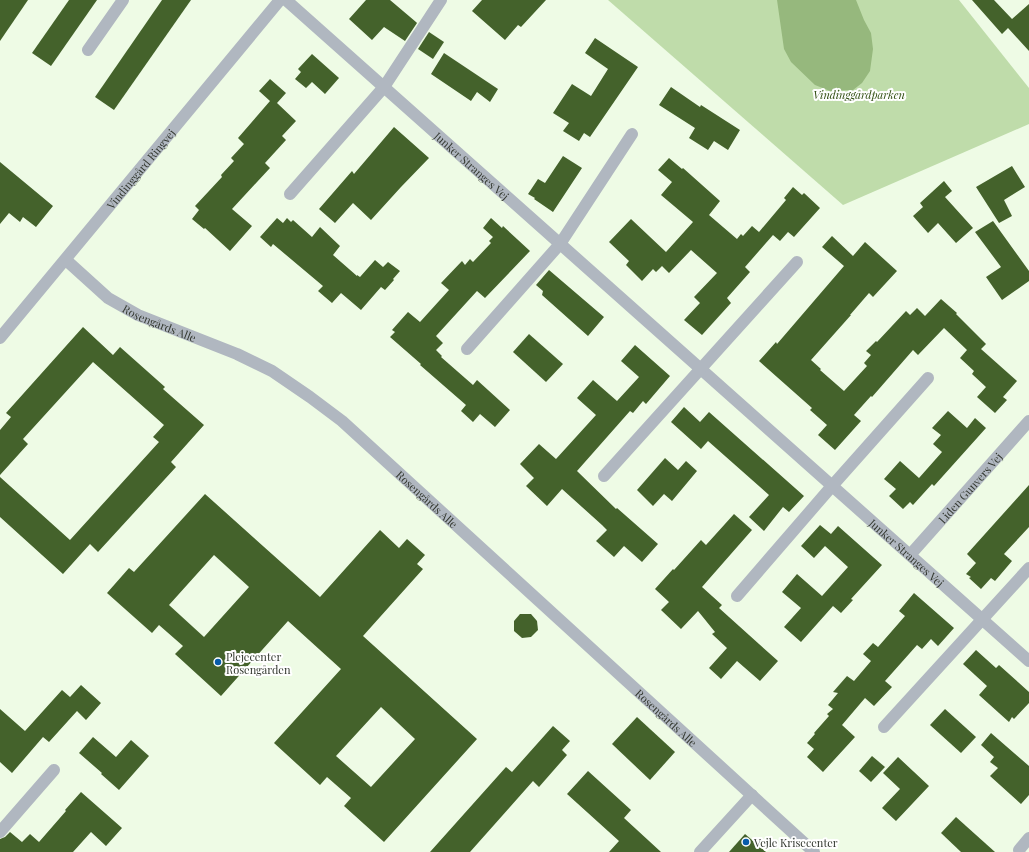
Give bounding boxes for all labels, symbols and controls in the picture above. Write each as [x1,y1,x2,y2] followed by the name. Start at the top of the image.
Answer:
[813,87,905,102] park label: Vindinggårdparken
[102,125,178,213] street label: Vindinggård Ringvej
[431,128,513,203] street label: Junker Stranges Vej
[120,300,199,345] street label: Rosengårds Alle
[934,449,1005,526] street label: Liden Gunvers Vej
[393,467,462,531] street label: Rosengårds Alle
[866,514,947,590] street label: Junker Stranges Vej
[226,649,291,677] place label: Plejecenter Rosengården
[213,657,223,667] marker: Plejecenter Rosengården
[633,685,701,750] street label: Rosengårds Alle
[753,835,838,850] place label: Vejle Krisecenter
[741,837,751,847] marker: Vejle Krisecenter

